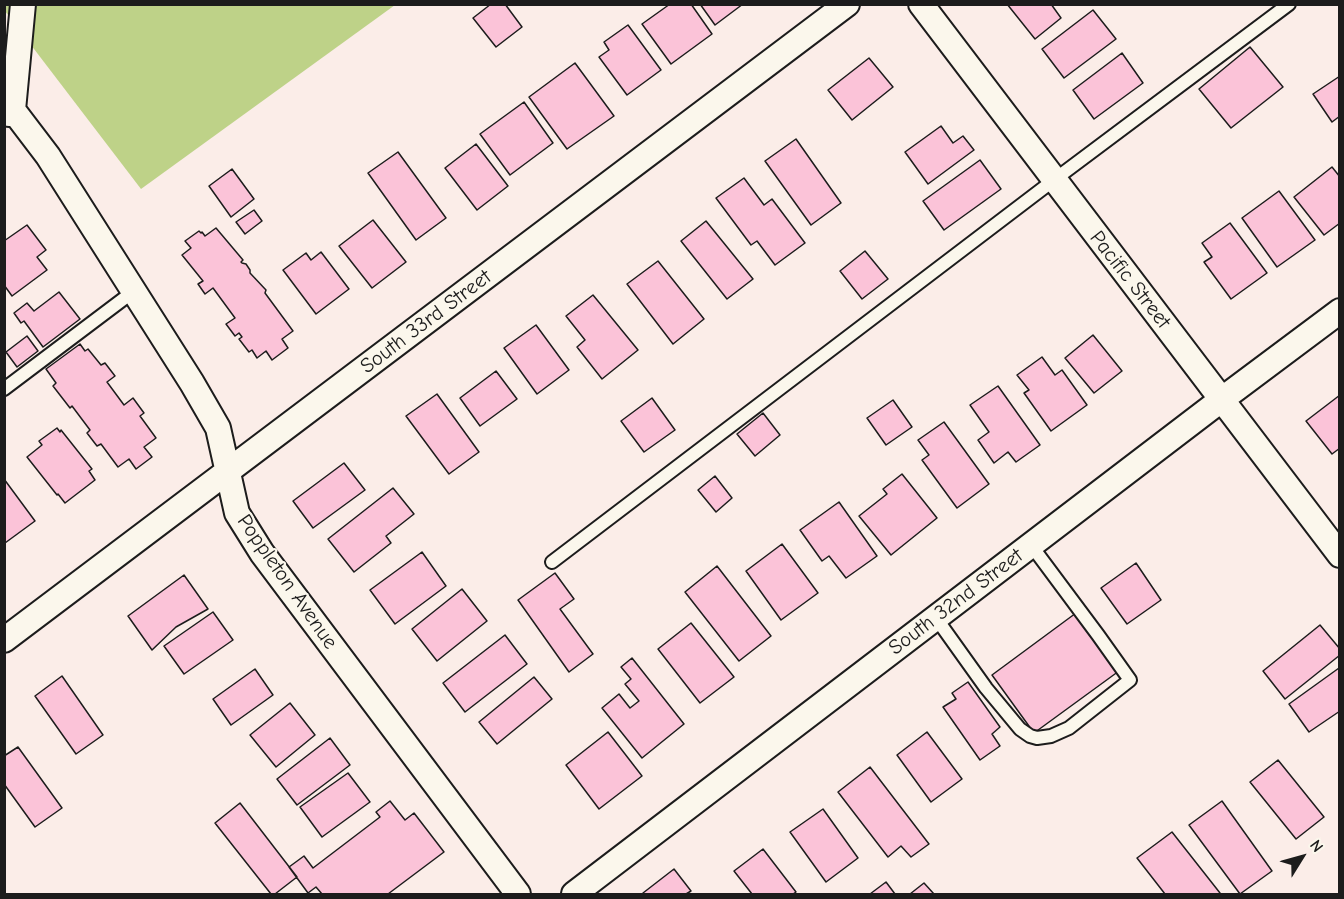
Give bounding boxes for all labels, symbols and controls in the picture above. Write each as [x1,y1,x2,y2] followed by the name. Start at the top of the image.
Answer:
[1084,226,1176,334] street label: Pacific Street
[356,265,496,379] street label: South 33rd Street
[231,510,343,654] street label: Poppleton Avenue
[884,543,1028,661] street label: South 32nd Street
[1272,827,1332,887] north arrow
[1306,837,1327,856] text: N

